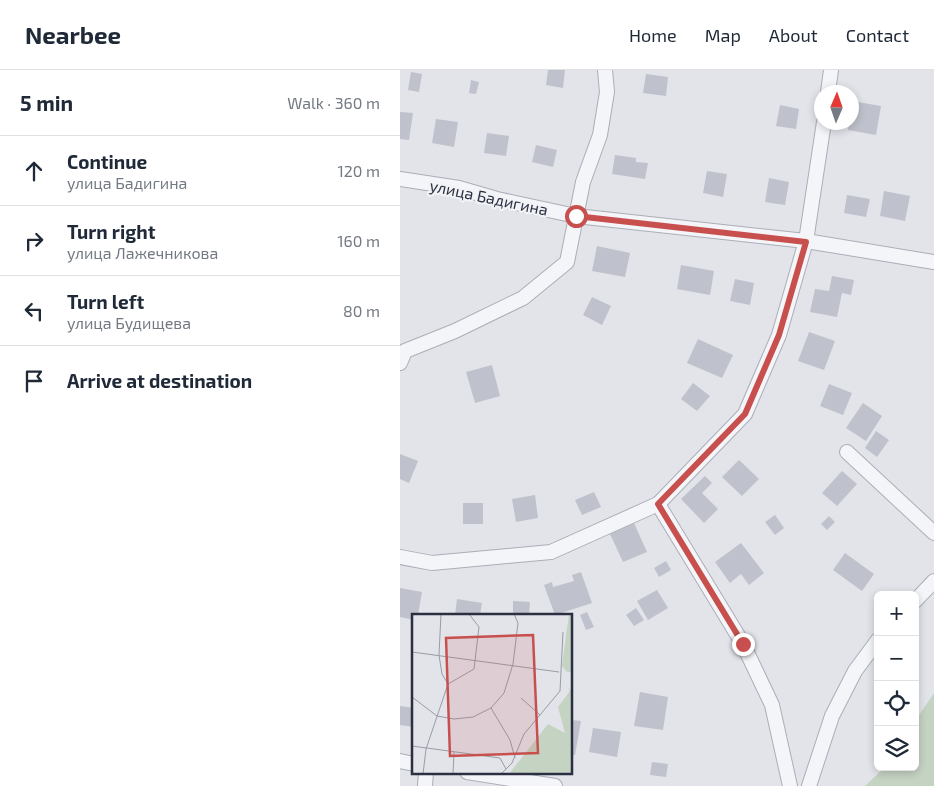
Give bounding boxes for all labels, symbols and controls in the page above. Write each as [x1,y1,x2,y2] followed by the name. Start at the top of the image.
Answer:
[25,20,121,49] text: Nearbee
[629,24,677,46] text: Home
[705,24,741,46] text: Map
[769,24,818,46] text: About
[846,24,909,46] text: Contact
[814,85,859,130] north arrow
[20,90,73,115] text: 5 min
[287,93,380,112] text: Walk · 360 m
[67,150,147,173] text: Continue
[20,157,48,185] icon: ahead
[337,161,380,180] text: 120 m
[67,173,187,192] text: улица Бадигина
[428,175,550,220] street label: улица Бадигина
[565,205,588,228] route start
[67,220,155,243] text: Turn right
[20,227,48,255] icon: right
[337,231,380,250] text: 160 m
[67,243,218,262] text: улица Лажечникова
[67,290,144,313] text: Turn left
[20,297,48,325] icon: left
[343,301,380,320] text: 80 m
[67,313,191,332] text: улица Будищева
[20,367,48,395] icon: arrive
[67,369,252,392] text: Arrive at destination
[874,591,919,771] map controls
[874,591,919,636] button: +
[412,614,572,774] inset map
[732,633,755,656] route end
[874,636,919,681] button: −
[874,681,919,726] button: locate
[874,726,919,771] button: layers

